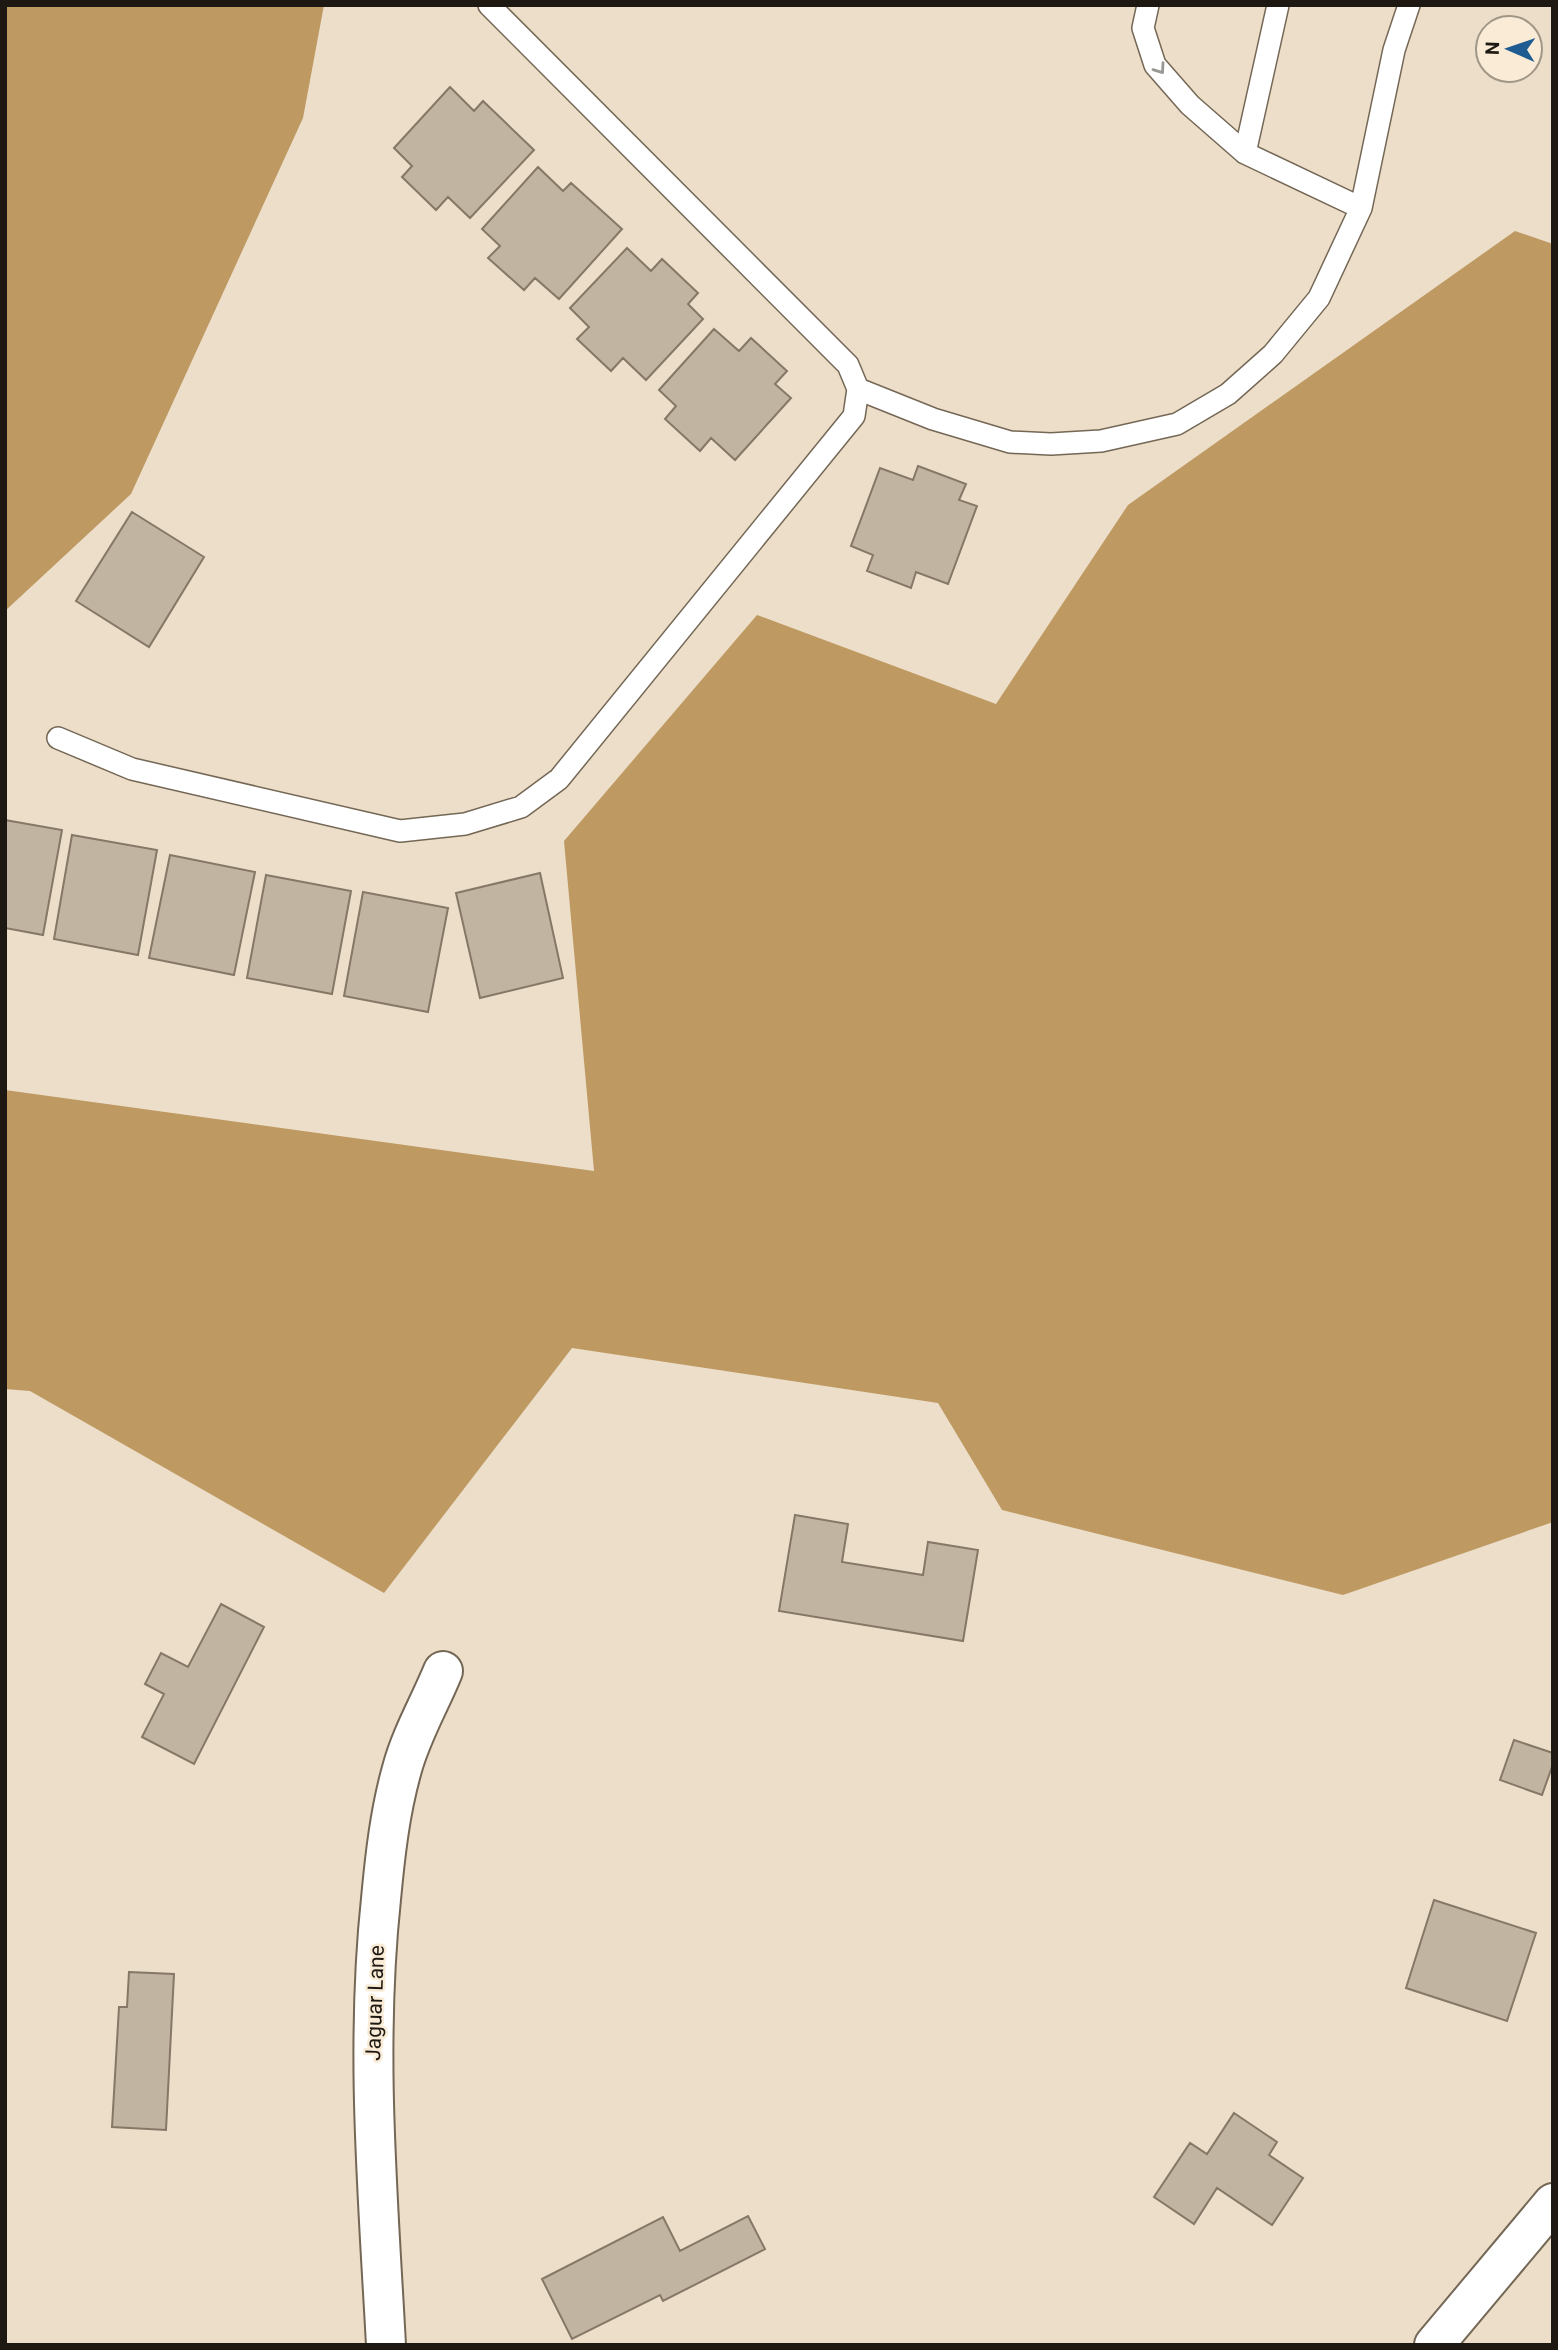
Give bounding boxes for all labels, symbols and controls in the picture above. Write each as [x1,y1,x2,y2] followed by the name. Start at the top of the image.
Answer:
[1474,14,1544,84] north arrow
[1481,41,1504,56] text: N
[1152,61,1164,74] one-way arrow
[361,1945,389,2061] street label: Jaguar Lane

